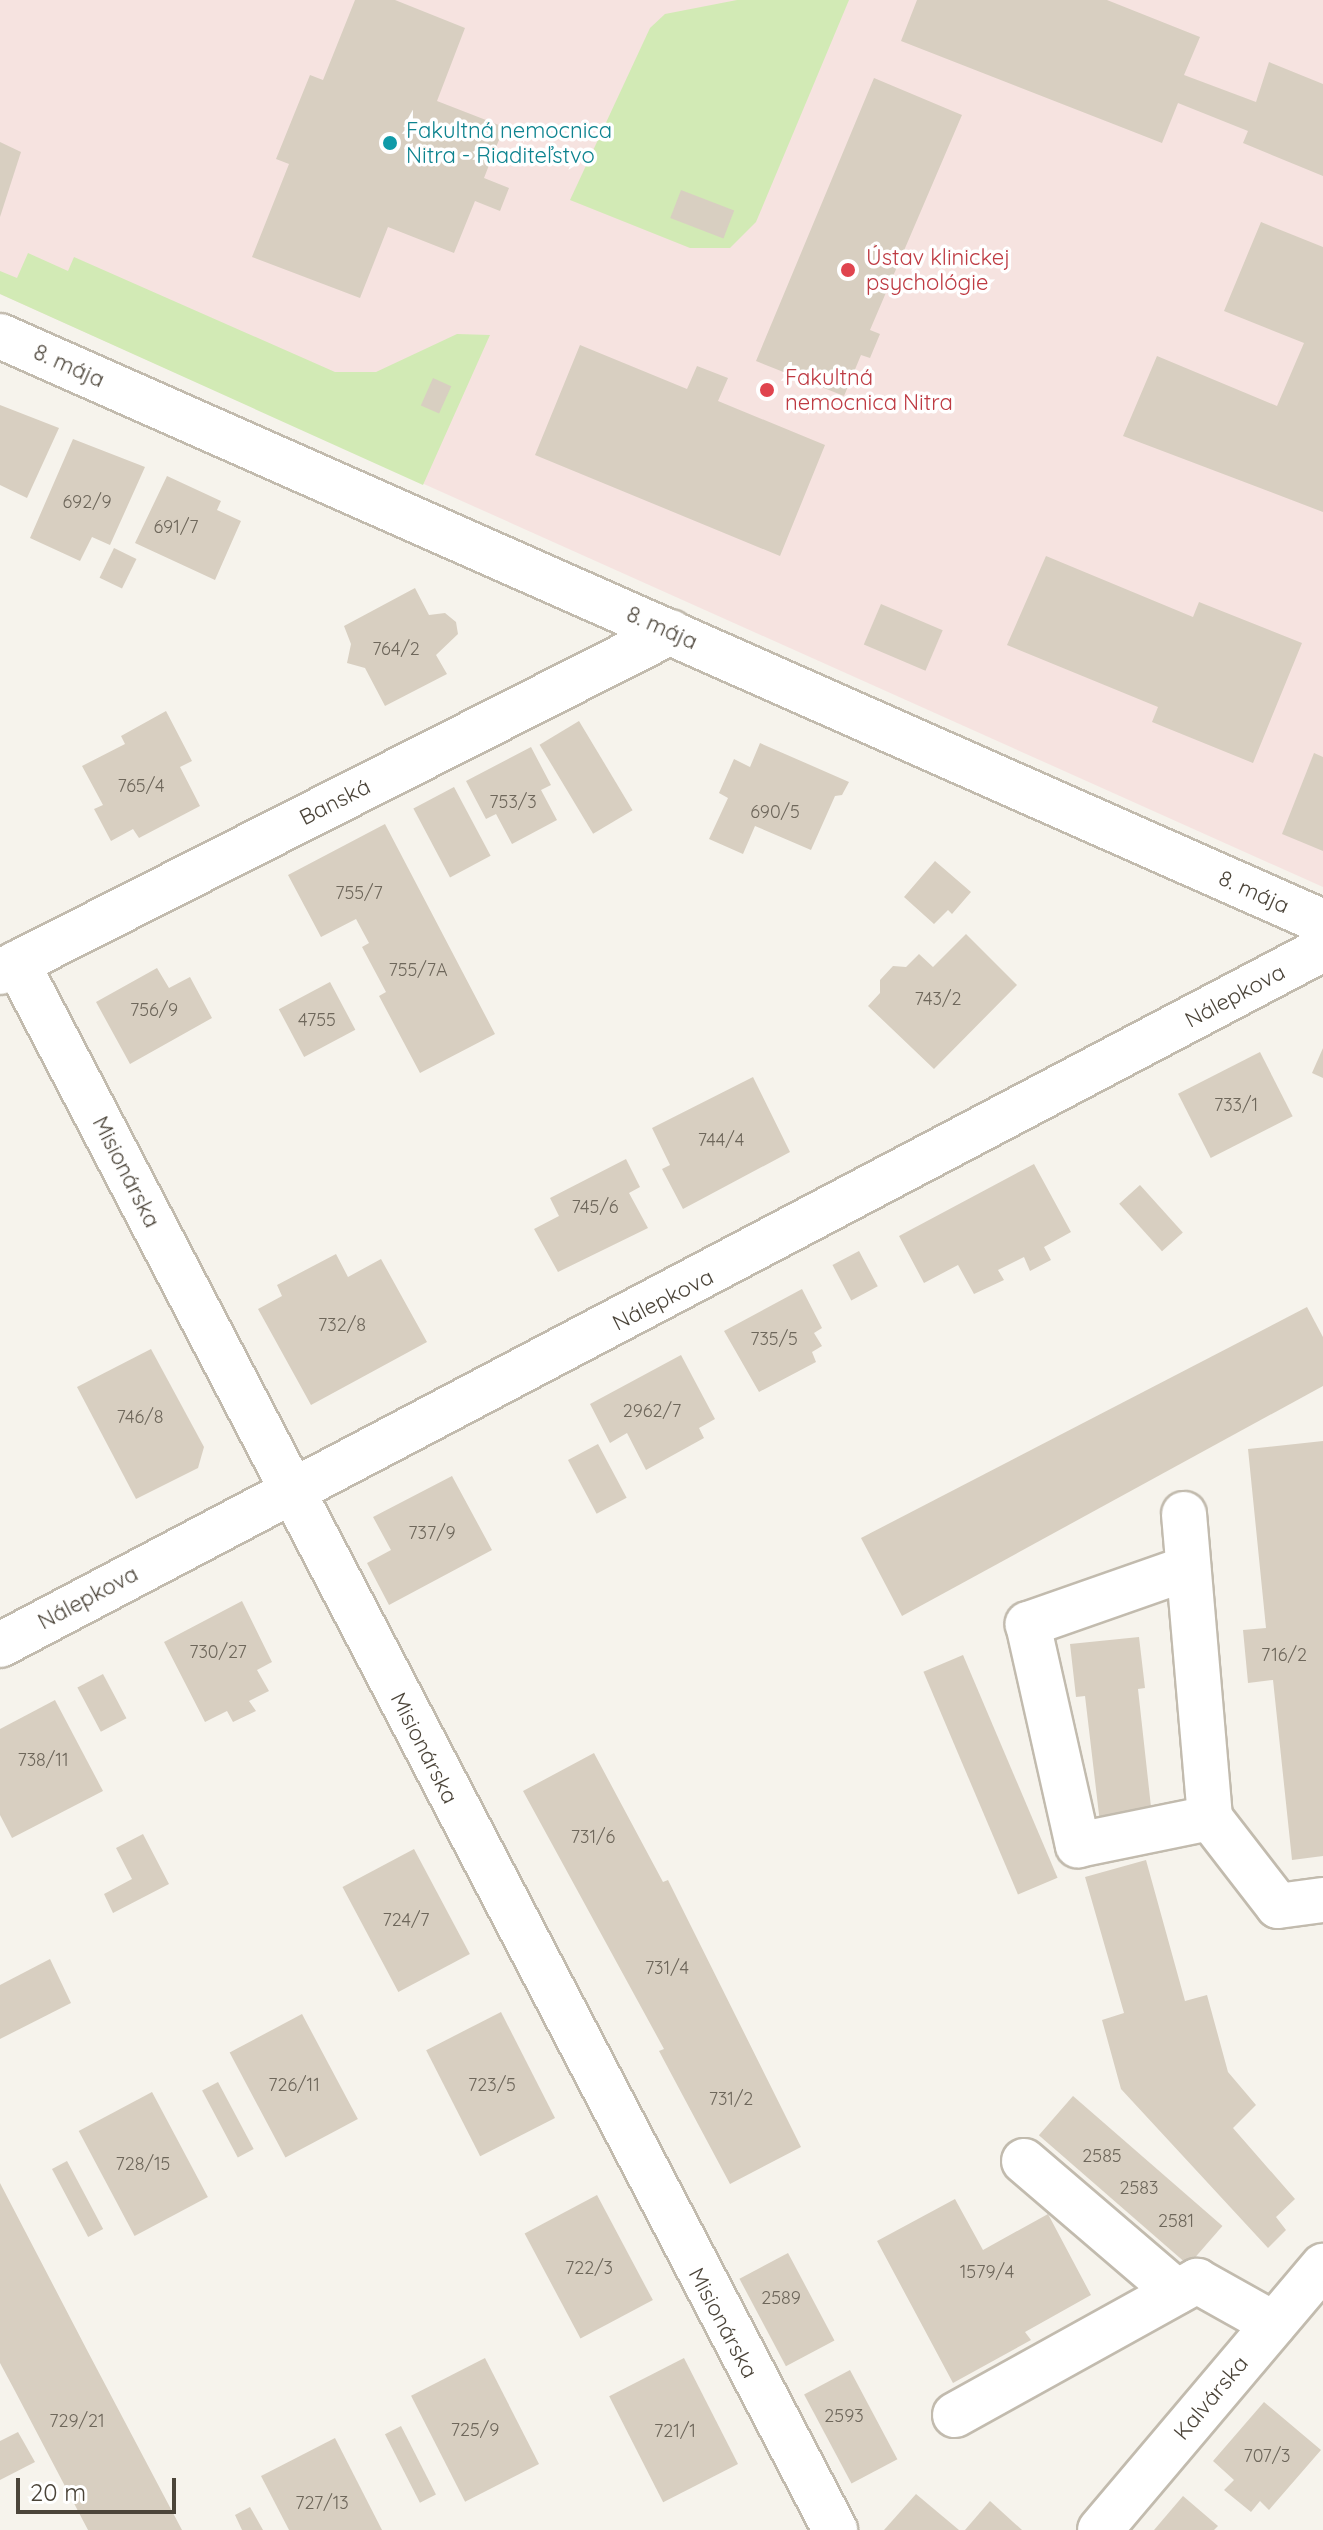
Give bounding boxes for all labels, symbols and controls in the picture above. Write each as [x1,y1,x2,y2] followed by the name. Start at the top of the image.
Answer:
[406,117,612,168] place label: Fakultná nemocnica Nitra - Riaditeľstvo
[381,134,399,152] marker: Fakultná nemocnica Nitra - Riaditeľstvo
[866,244,1010,296] place label: Ústav klinickej psychológie
[837,259,859,281] marker: Ústav klinickej psychológie
[30,339,108,393] street label: 8. mája
[785,364,953,416] place label: Fakultná nemocnica Nitra
[756,379,778,401] marker: Fakultná nemocnica Nitra
[62,491,112,513] house number: 692/9
[153,516,199,538] house number: 691/7
[623,601,701,655] street label: 8. mája
[372,638,420,660] house number: 764/2
[295,773,375,831] street label: Banská
[117,775,165,797] house number: 765/4
[489,791,537,813] house number: 753/3
[750,801,800,823] house number: 690/5
[1215,865,1293,919] street label: 8. mája
[335,882,383,904] house number: 755/7
[388,959,448,981] house number: 755/7A
[1181,959,1289,1033] street label: Nálepkova
[915,988,961,1010] house number: 743/2
[130,999,178,1021] house number: 756/9
[298,1009,336,1031] house number: 4755
[1214,1094,1258,1116] house number: 733/1
[87,1112,165,1232] street label: Misionárska
[698,1129,744,1151] house number: 744/4
[571,1196,619,1218] house number: 745/6
[608,1263,718,1337] street label: Nálepkova
[318,1314,366,1336] house number: 732/8
[750,1328,798,1350] house number: 735/5
[623,1400,681,1422] house number: 2962/7
[117,1406,163,1428] house number: 746/8
[408,1522,456,1544] house number: 737/9
[34,1561,142,1635] street label: Nálepkova
[189,1641,247,1663] house number: 730/27
[1261,1644,1307,1666] house number: 716/2
[385,1688,463,1808] street label: Misionárska
[17,1749,69,1771] house number: 738/11
[571,1826,615,1848] house number: 731/6
[382,1909,430,1931] house number: 724/7
[645,1957,689,1979] house number: 731/4
[268,2074,320,2096] house number: 726/11
[468,2074,516,2096] house number: 723/5
[709,2088,753,2110] house number: 731/2
[1082,2145,1122,2167] house number: 2585
[116,2153,170,2175] house number: 728/15
[1120,2177,1158,2199] house number: 2583
[1158,2210,1194,2232] house number: 2581
[565,2257,613,2279] house number: 722/3
[960,2261,1014,2283] house number: 1579/4
[683,2263,763,2383] street label: Misionárska
[761,2287,801,2309] house number: 2589
[1168,2351,1254,2445] street label: Kalvárska
[824,2405,864,2427] house number: 2593
[49,2410,105,2432] house number: 729/21
[451,2419,499,2441] house number: 725/9
[654,2420,696,2442] house number: 721/1
[1243,2445,1291,2467] house number: 707/3
[20,2462,180,2512] scale bar
[30,2477,86,2507] text: 20 m
[295,2492,349,2514] house number: 727/13

